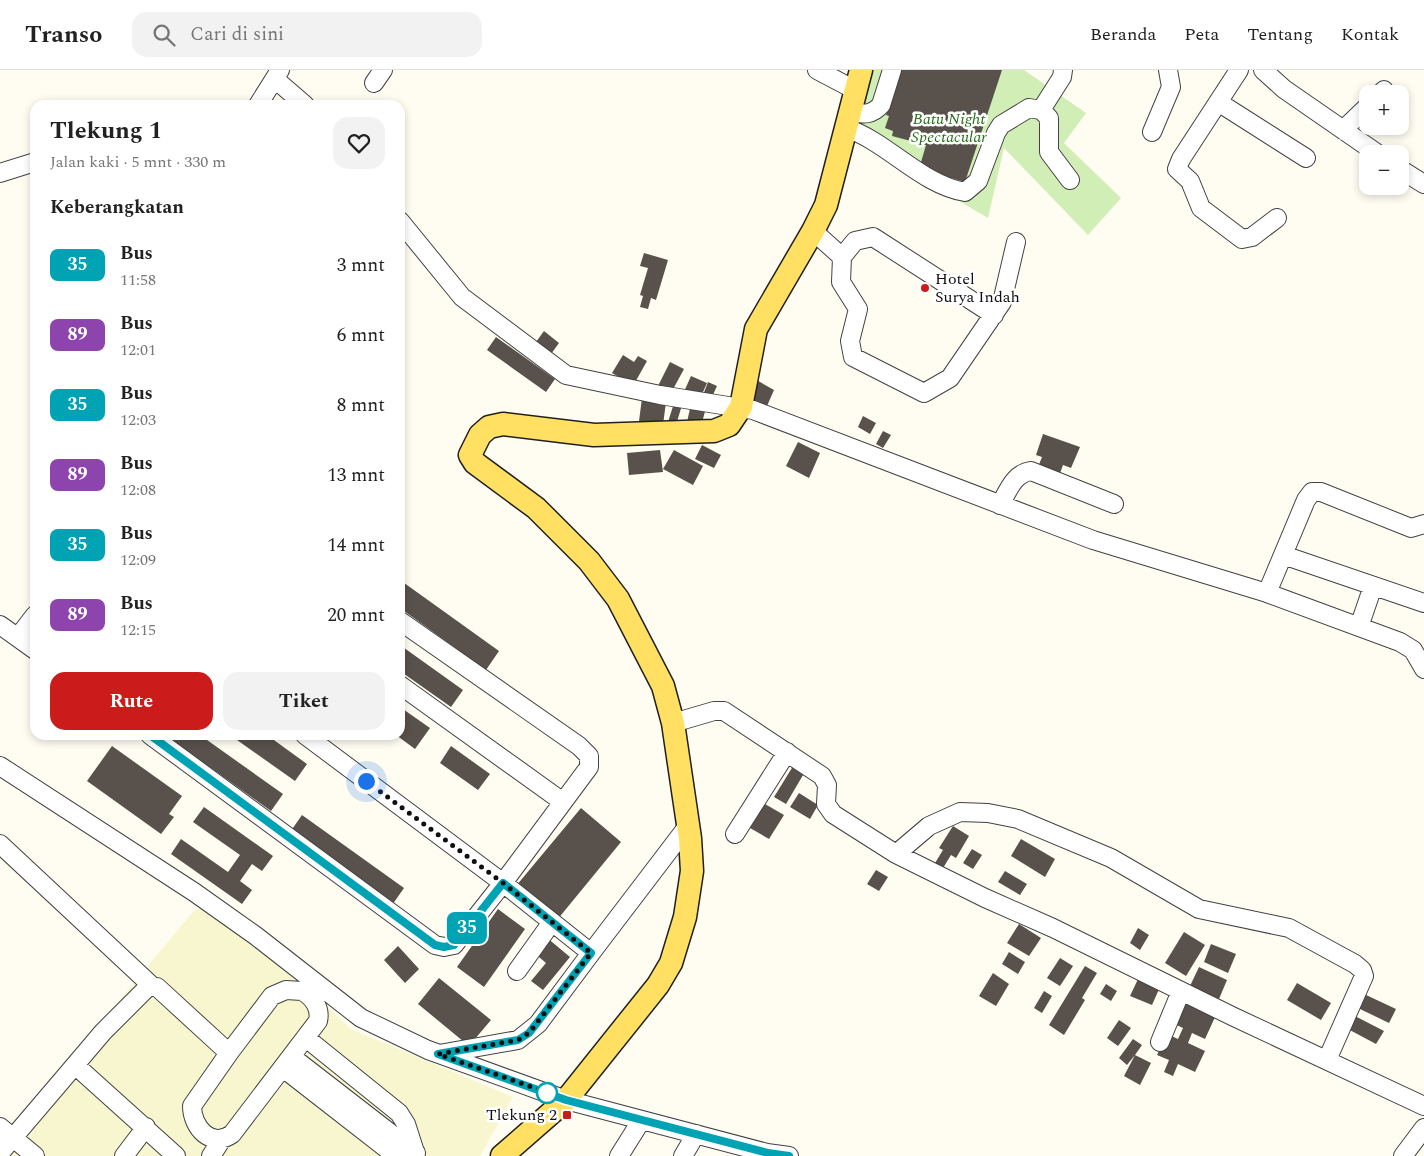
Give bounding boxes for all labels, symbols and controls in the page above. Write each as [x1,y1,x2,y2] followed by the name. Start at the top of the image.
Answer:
[132,12,482,57] search box
[25,17,102,53] text: Transo
[190,20,284,49] text: Cari di sini
[150,21,178,49] icon: search
[1090,21,1156,48] text: Beranda
[1184,21,1219,48] text: Peta
[1247,21,1313,48] text: Tentang
[1341,21,1399,48] text: Kontak
[1359,85,1409,195] map controls
[1359,85,1409,135] button: +
[911,107,987,149] park label: Batu Night Spectacular
[50,113,162,149] text: Tlekung 1
[333,117,385,169] button: heart
[1359,145,1409,195] button: −
[50,150,226,174] text: Jalan kaki · 5 mnt · 330 m
[50,193,184,222] text: Keberangkatan
[120,239,153,268] text: Bus
[67,251,88,278] text: 35
[337,251,385,280] text: 3 mnt
[935,267,1020,309] place label: Hotel Surya Indah
[120,268,156,292] text: 11:58
[919,282,931,294] marker: Hotel Surya Indah
[120,309,153,338] text: Bus
[67,321,88,348] text: 89
[337,321,385,350] text: 6 mnt
[120,338,156,362] text: 12:01
[120,379,153,408] text: Bus
[67,391,88,418] text: 35
[337,391,385,420] text: 8 mnt
[120,408,156,432] text: 12:03
[120,449,153,478] text: Bus
[67,461,88,488] text: 89
[327,461,385,490] text: 13 mnt
[120,478,156,502] text: 12:08
[120,519,153,548] text: Bus
[67,531,88,558] text: 35
[327,531,385,560] text: 14 mnt
[120,548,156,572] text: 12:09
[120,589,153,618] text: Bus
[67,601,88,628] text: 89
[327,601,385,630] text: 20 mnt
[120,618,156,642] text: 12:15
[50,672,213,730] button: Rute
[223,672,385,730] button: Tiket
[354,769,379,794] your location
[444,912,490,944] line badge: 35
[457,914,477,941] text: 35
[536,1082,558,1104] unlabelled marker
[486,1103,557,1127] place label: Tlekung 2
[561,1109,573,1121] marker: Tlekung 2

